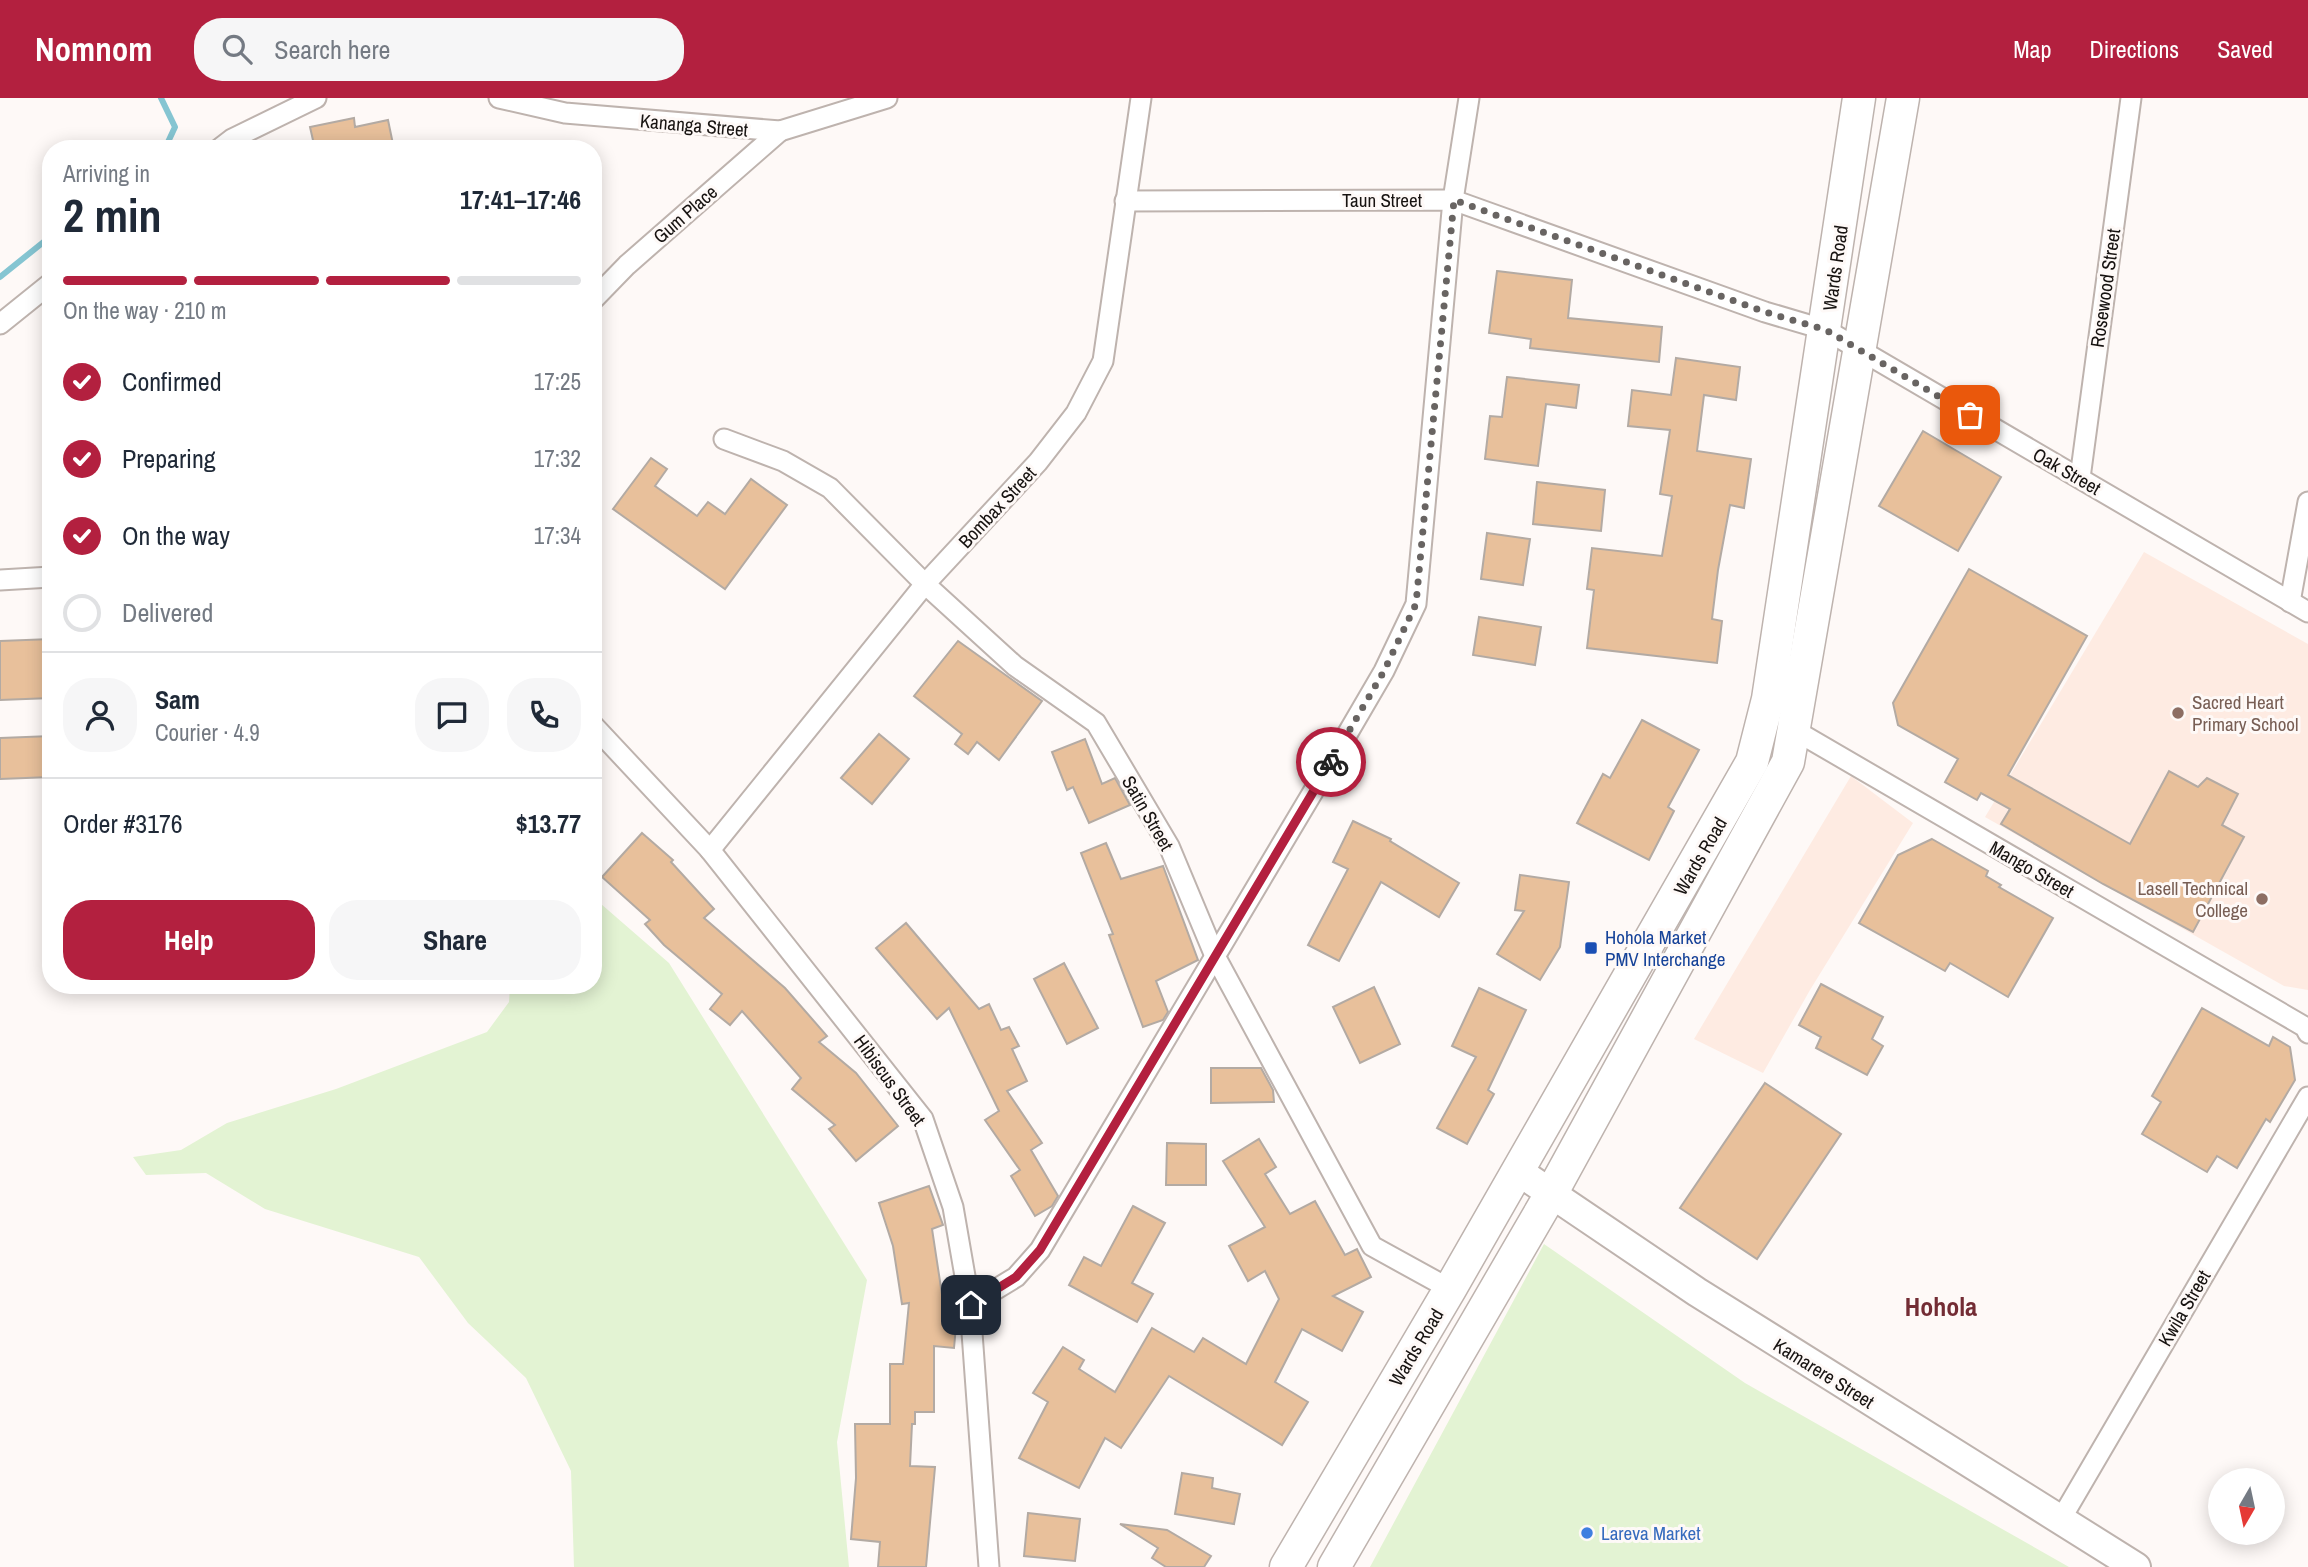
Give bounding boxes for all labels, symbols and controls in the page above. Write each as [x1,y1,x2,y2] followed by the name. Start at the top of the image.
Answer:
[194,18,684,81] search box
[35,27,152,71] text: Nomnom
[218,30,256,68] icon: search
[274,32,390,67] text: Search here
[2013,33,2051,65] text: Map
[2089,33,2179,65] text: Directions
[2217,33,2273,65] text: Saved
[639,107,750,143] street label: Kananga Street
[63,158,150,189] text: Arriving in
[647,179,723,249] street label: Gum Place
[460,182,581,217] text: 17:41–17:46
[63,184,162,246] text: 2 min
[1342,187,1423,213] street label: Taun Street
[1816,224,1854,312] street label: Wards Road
[2084,226,2126,349] street label: Rosewood Street
[63,295,227,326] text: On the way · 210 m
[63,363,101,401] icon: check
[122,364,222,399] text: Confirmed
[534,366,581,397] text: 17:25
[1940,385,2000,445] pin
[1951,396,1989,434] icon: bag
[63,440,101,478] icon: check
[122,441,216,476] text: Preparing
[2028,441,2106,501] street label: Oak Street
[534,443,581,474] text: 17:32
[952,460,1042,554] street label: Bombax Street
[63,517,101,555] icon: check
[122,518,230,553] text: On the way
[534,520,581,551] text: 17:34
[122,595,213,630] text: Delivered
[63,678,137,752] button: person
[415,678,489,752] button: chat
[507,678,581,752] button: phone
[155,682,200,717] text: Sam
[2192,689,2299,737] place label: Sacred Heart Primary School
[2170,705,2186,721] marker: Sacred Heart Primary School
[155,717,260,748] text: Courier · 4.9
[1296,727,1366,797] courier
[1312,743,1350,781] icon: bike
[1116,771,1180,856] street label: Satin Street
[63,806,183,841] text: Order #3176
[516,806,581,841] text: $13.77
[1667,812,1733,900] street label: Wards Road
[1985,834,2080,904] street label: Mango Street
[2137,875,2248,923] place label: Lasell Technical College
[2254,891,2270,907] marker: Lasell Technical College
[63,900,315,980] button: Help
[329,900,581,980] button: Share
[1605,924,1725,972] place label: Hohola Market PMV Interchange
[1583,940,1599,956] marker: Hohola Market PMV Interchange
[848,1029,932,1131] street label: Hibiscus Street
[2152,1265,2217,1351] street label: Kwila Street
[941,1275,1001,1335] pin
[952,1286,990,1324] icon: home
[1905,1289,1977,1324] district label: Hohola
[1383,1303,1449,1391] street label: Wards Road
[1769,1332,1880,1415] street label: Kamarere Street
[2208,1468,2286,1545] north arrow
[2208,1468,2285,1545] map controls
[1601,1520,1701,1546] place label: Lareva Market
[1579,1525,1595,1541] marker: Lareva Market

